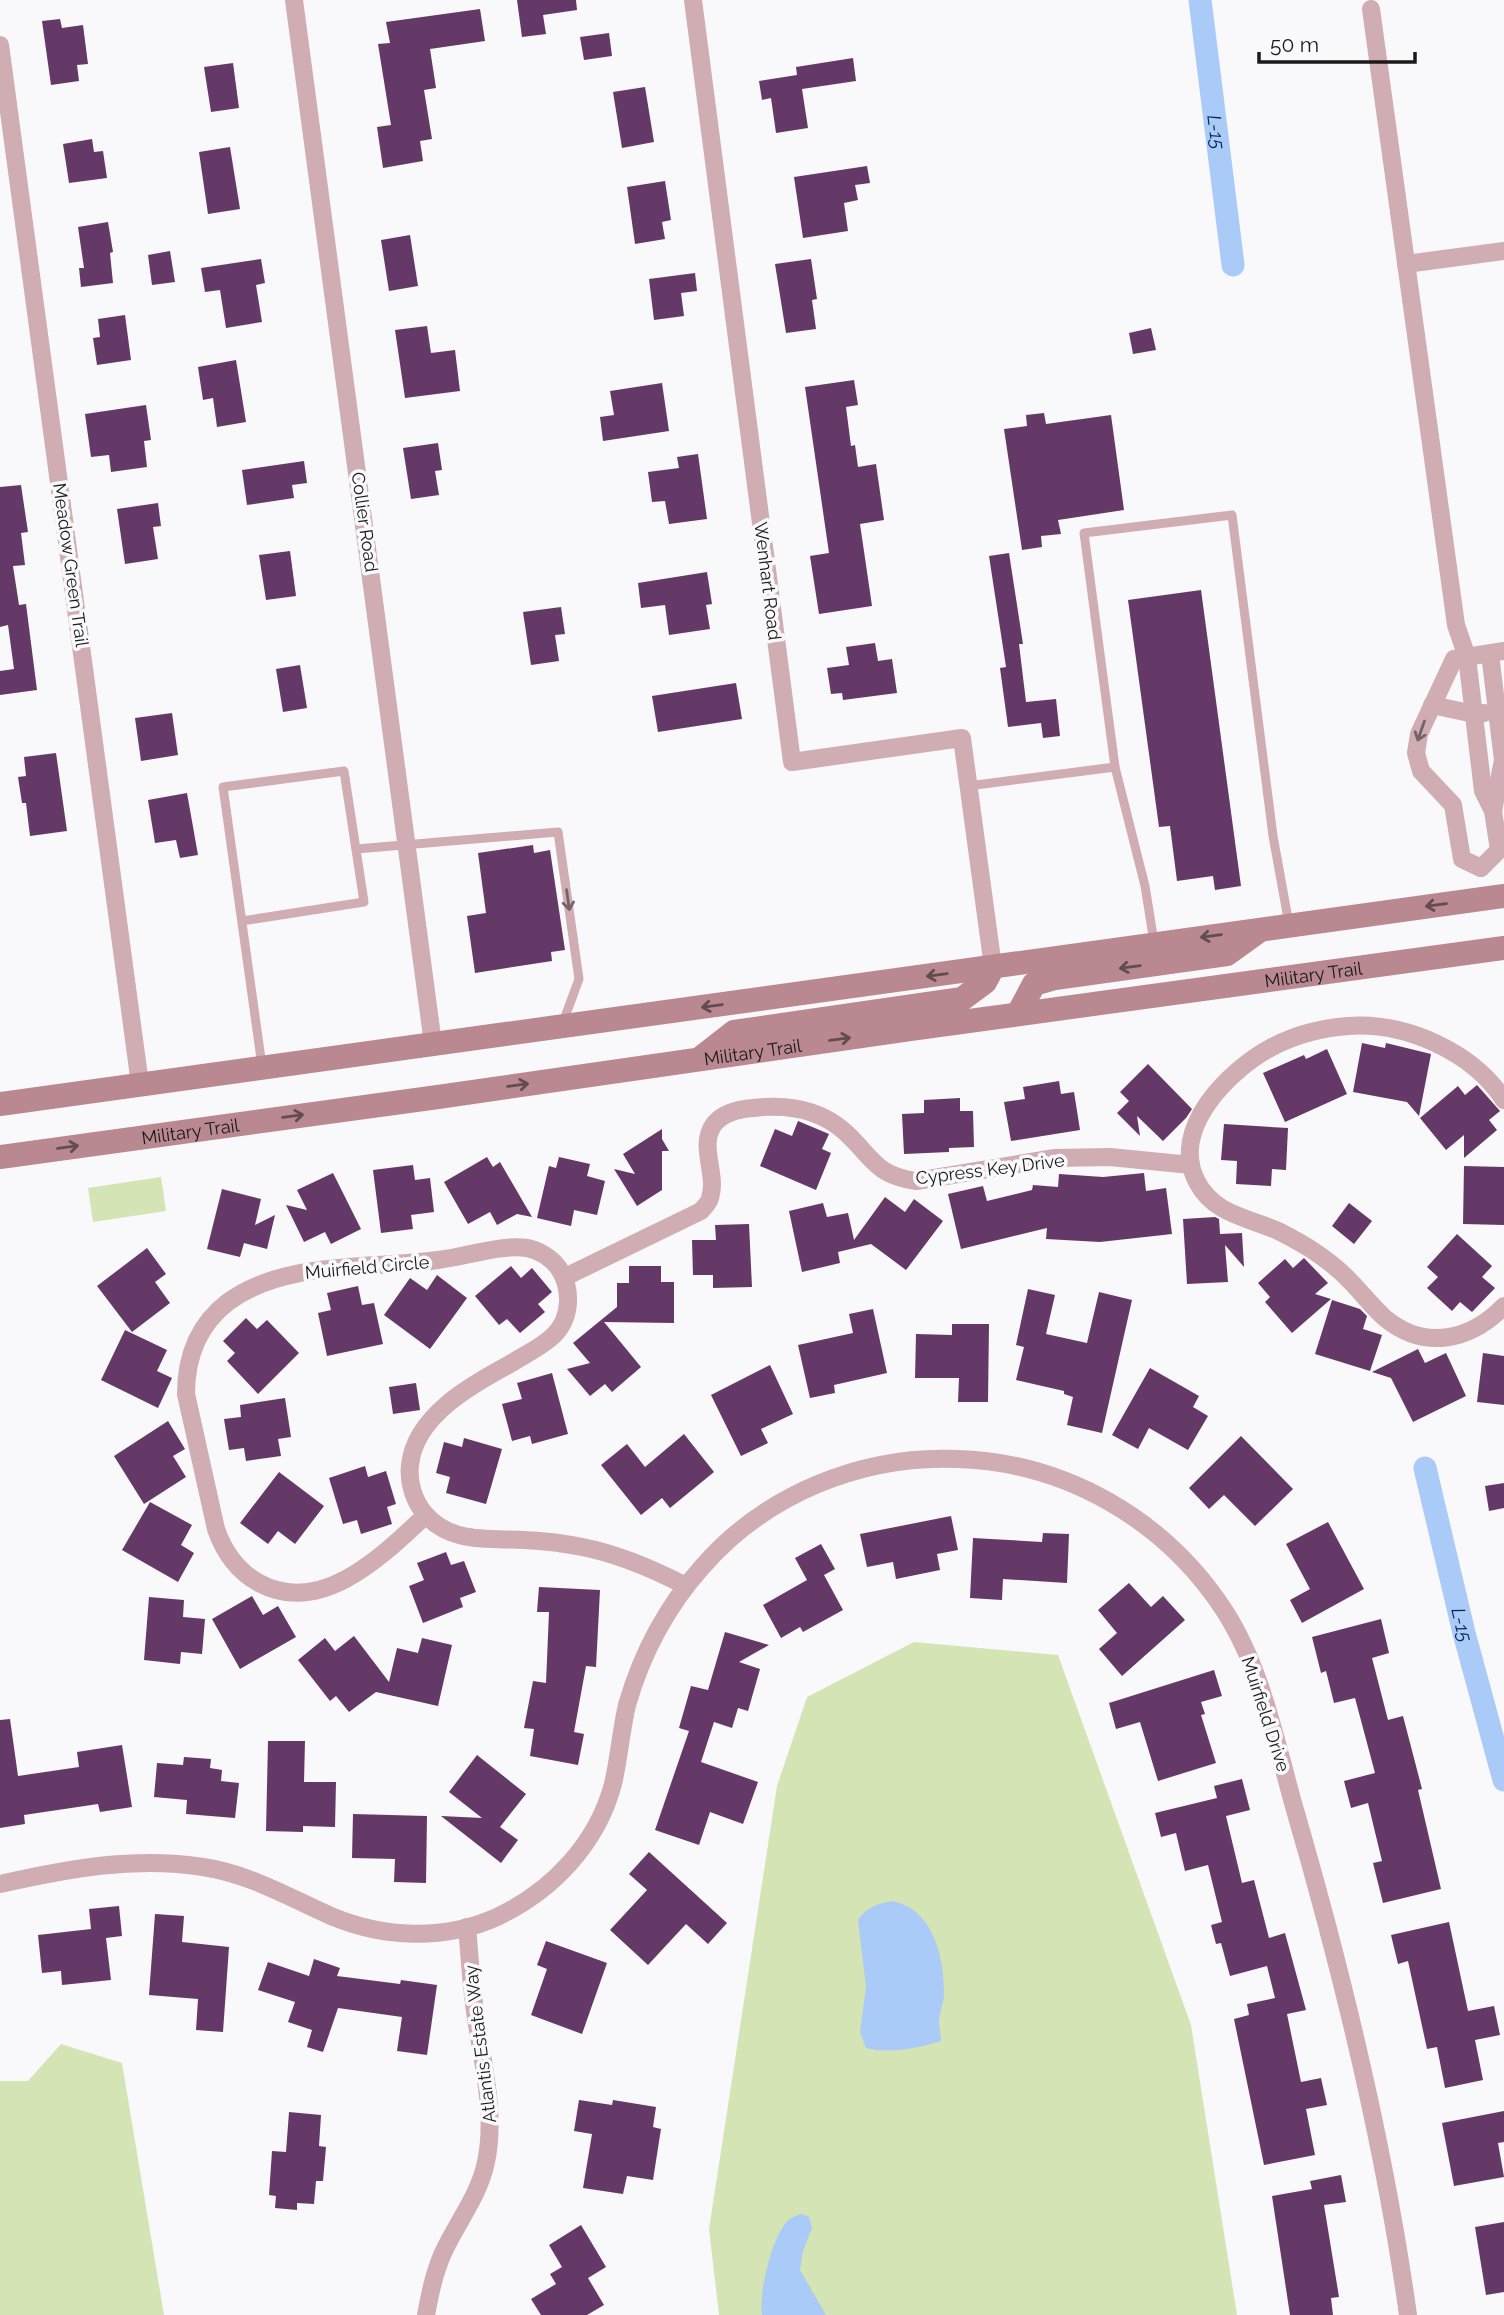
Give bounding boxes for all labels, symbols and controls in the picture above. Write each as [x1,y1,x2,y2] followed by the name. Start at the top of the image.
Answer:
[1259,21,1415,65] scale bar
[1270,32,1319,57] text: 50 m
[1203,113,1229,150] water label: L-15
[348,471,382,573] street label: Collier Road
[49,482,93,648] street label: Meadow Green Trail
[750,521,786,641] street label: Wenhart Road
[1414,720,1426,741] one-way arrow
[562,888,575,911] one-way arrow
[1425,898,1448,911] one-way arrow
[1200,929,1223,942] one-way arrow
[1263,957,1364,991] street label: Military Trail
[1119,961,1142,974] one-way arrow
[926,969,949,982] one-way arrow
[701,999,724,1012] one-way arrow
[829,1032,851,1045] one-way arrow
[702,1034,803,1069] street label: Military Trail
[506,1079,529,1092] one-way arrow
[281,1110,304,1123] one-way arrow
[140,1114,240,1148] street label: Military Trail
[56,1141,78,1154] one-way arrow
[914,1149,1066,1189] street label: Cypress Key Drive
[304,1251,430,1283] street label: Muirfield Circle
[1447,1605,1477,1644] water label: L-15
[1237,1654,1295,1775] street label: Muirfield Drive
[460,1964,500,2124] street label: Atlantis Estate Way

